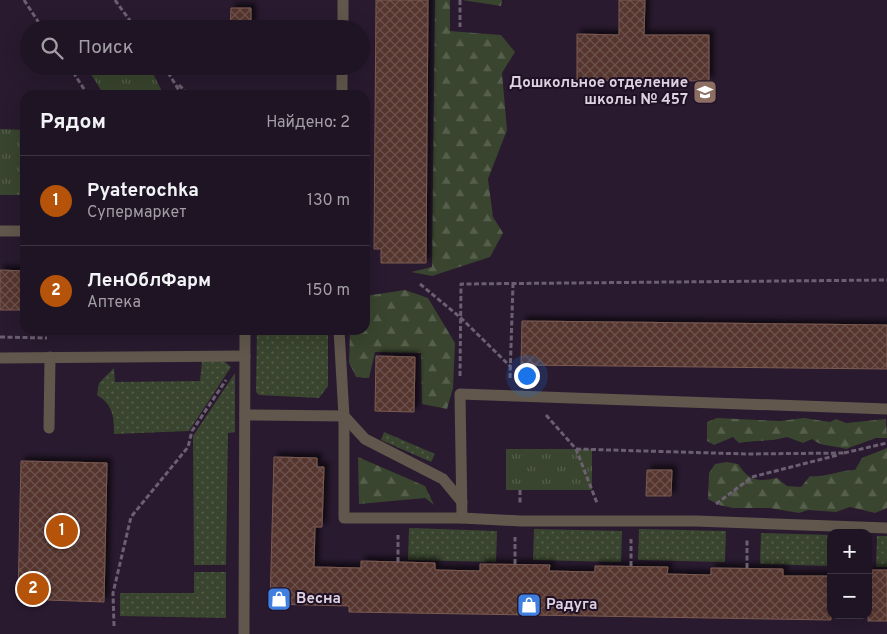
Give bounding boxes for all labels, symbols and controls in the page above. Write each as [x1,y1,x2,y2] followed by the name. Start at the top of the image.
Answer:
[20,20,370,75] search box
[38,34,66,62] icon: search
[78,36,134,60] text: Поиск
[509,74,688,110] place label: Дошкольное отделение школы № 457
[692,79,718,105] school or university icon: Дошкольное отделение школы № 457
[40,109,106,136] text: Рядом
[266,113,350,133] text: Найдено: 2
[87,179,199,203] text: Pyaterochka
[53,191,59,211] text: 1
[307,191,350,211] text: 130 m
[87,203,187,223] text: Супермаркет
[87,269,211,293] text: ЛенОблФарм
[51,281,61,301] text: 2
[307,281,350,301] text: 150 m
[87,293,141,313] text: Аптека
[514,363,540,389] your location
[46,512,78,550] pin: 1
[827,529,872,619] map controls
[827,529,872,574] button: +
[17,570,49,608] pin: 2
[827,574,872,619] button: −
[266,586,292,612] shop icon: Весна
[296,590,341,609] place label: Весна
[516,592,542,618] shop icon: Радуга
[546,596,597,615] place label: Радуга

